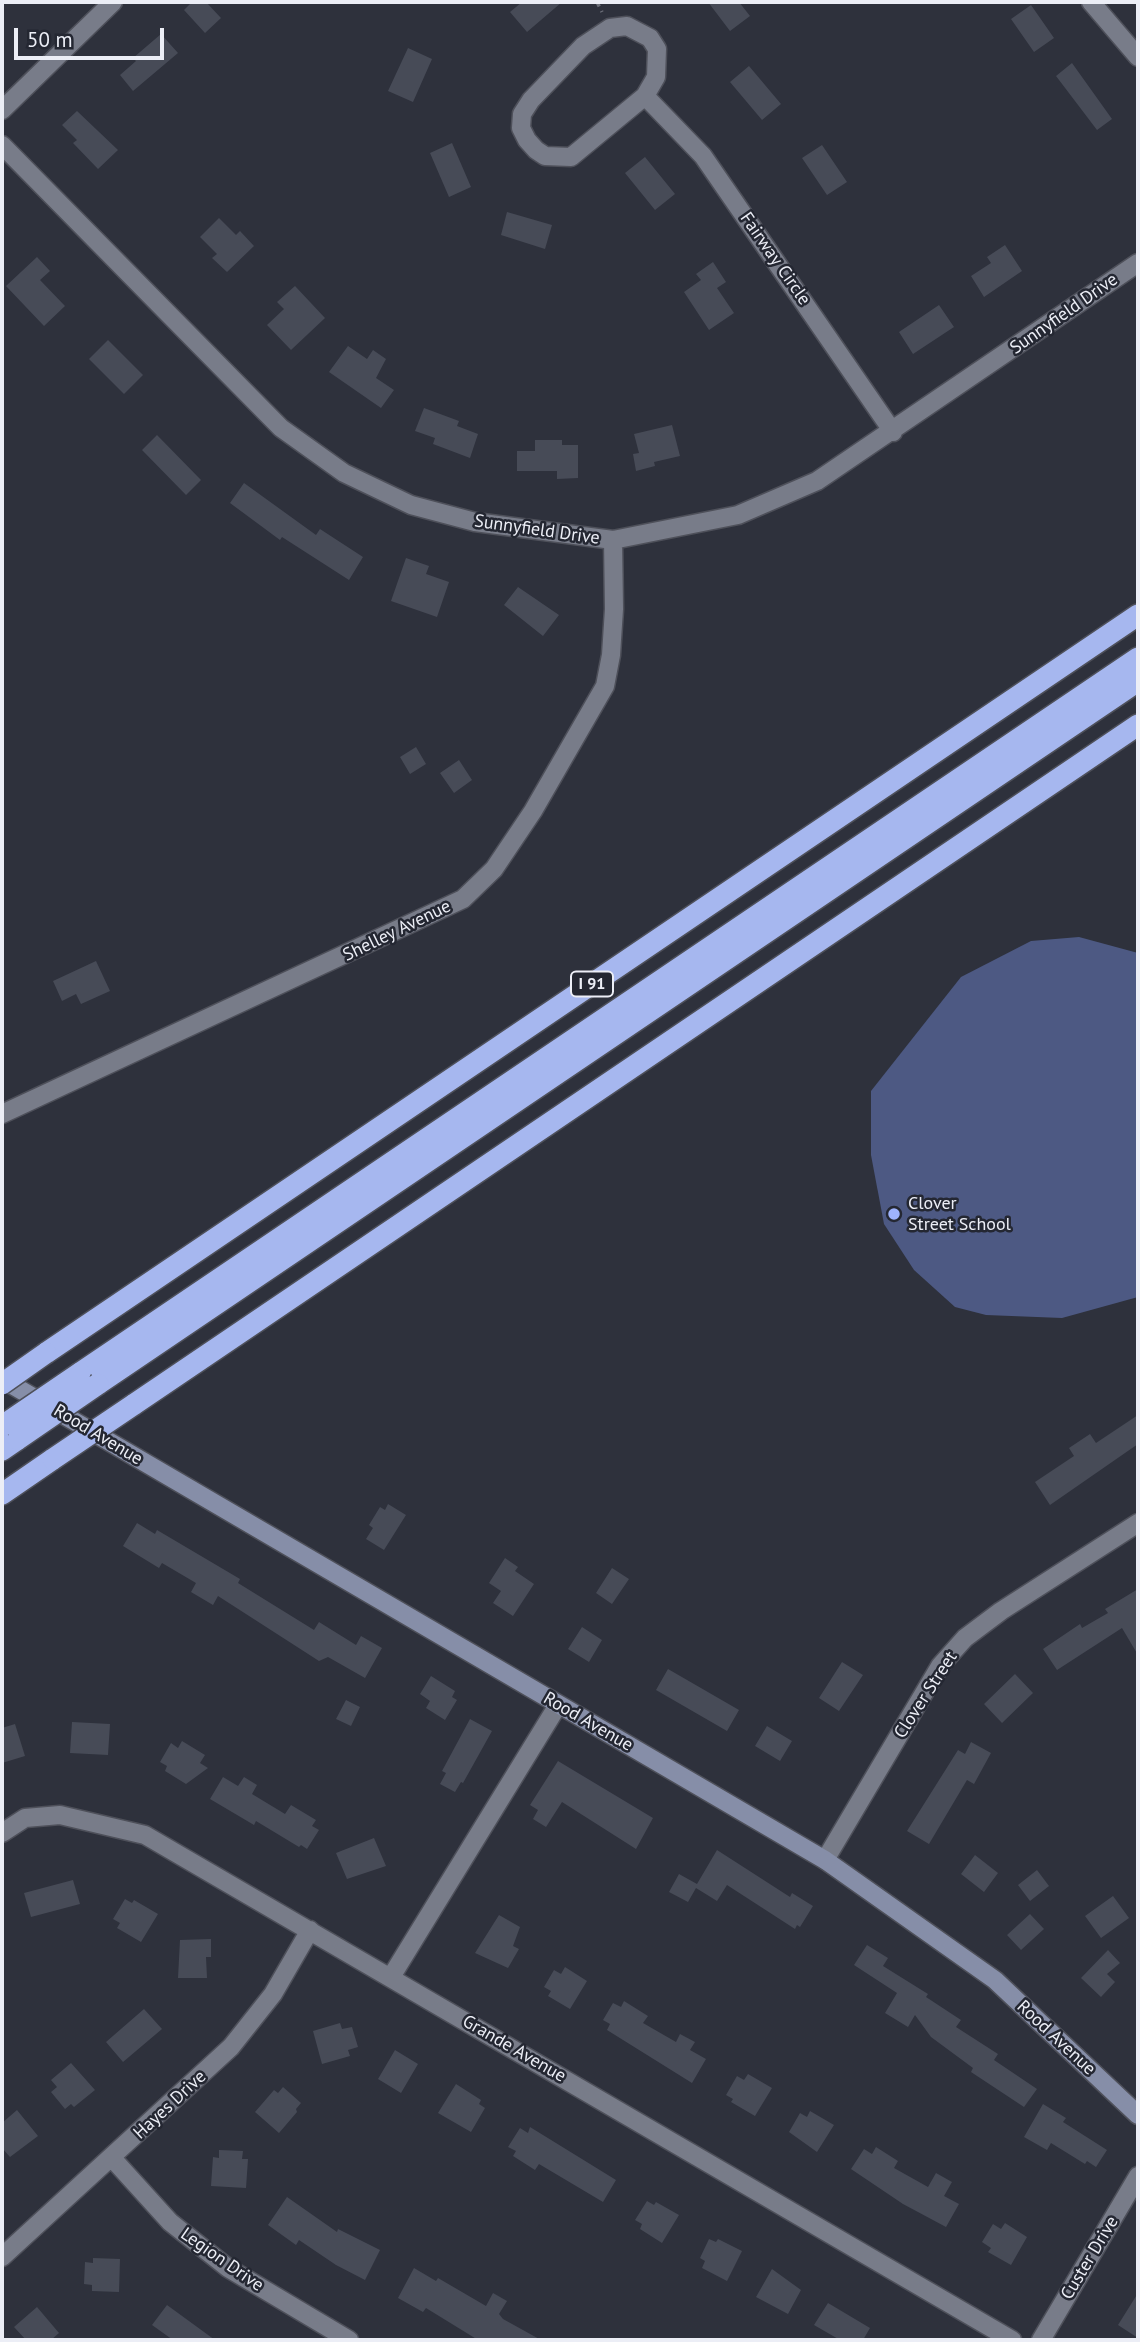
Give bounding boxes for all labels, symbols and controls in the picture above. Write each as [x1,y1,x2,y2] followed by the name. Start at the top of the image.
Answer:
[18,14,168,58] scale bar
[27,26,73,53] text: 50 m
[735,208,815,310] street label: Fairway Circle
[1006,269,1122,359] street label: Sunnyfield Drive
[473,511,601,549] street label: Sunnyfield Drive
[340,896,454,966] street label: Shelley Avenue
[571,972,613,996] road number: I 91
[908,1193,1011,1236] place label: Clover Street School
[886,1206,902,1222] marker: Clover Street School
[50,1400,146,1470] street label: Rood Avenue
[890,1647,962,1743] street label: Clover Street
[539,1688,637,1756] street label: Rood Avenue
[1012,1996,1100,2080] street label: Rood Avenue
[458,2011,570,2087] street label: Grande Avenue
[129,2066,211,2144] street label: Hayes Drive
[1057,2212,1123,2304] street label: Custer Drive
[176,2224,268,2296] street label: Legion Drive

